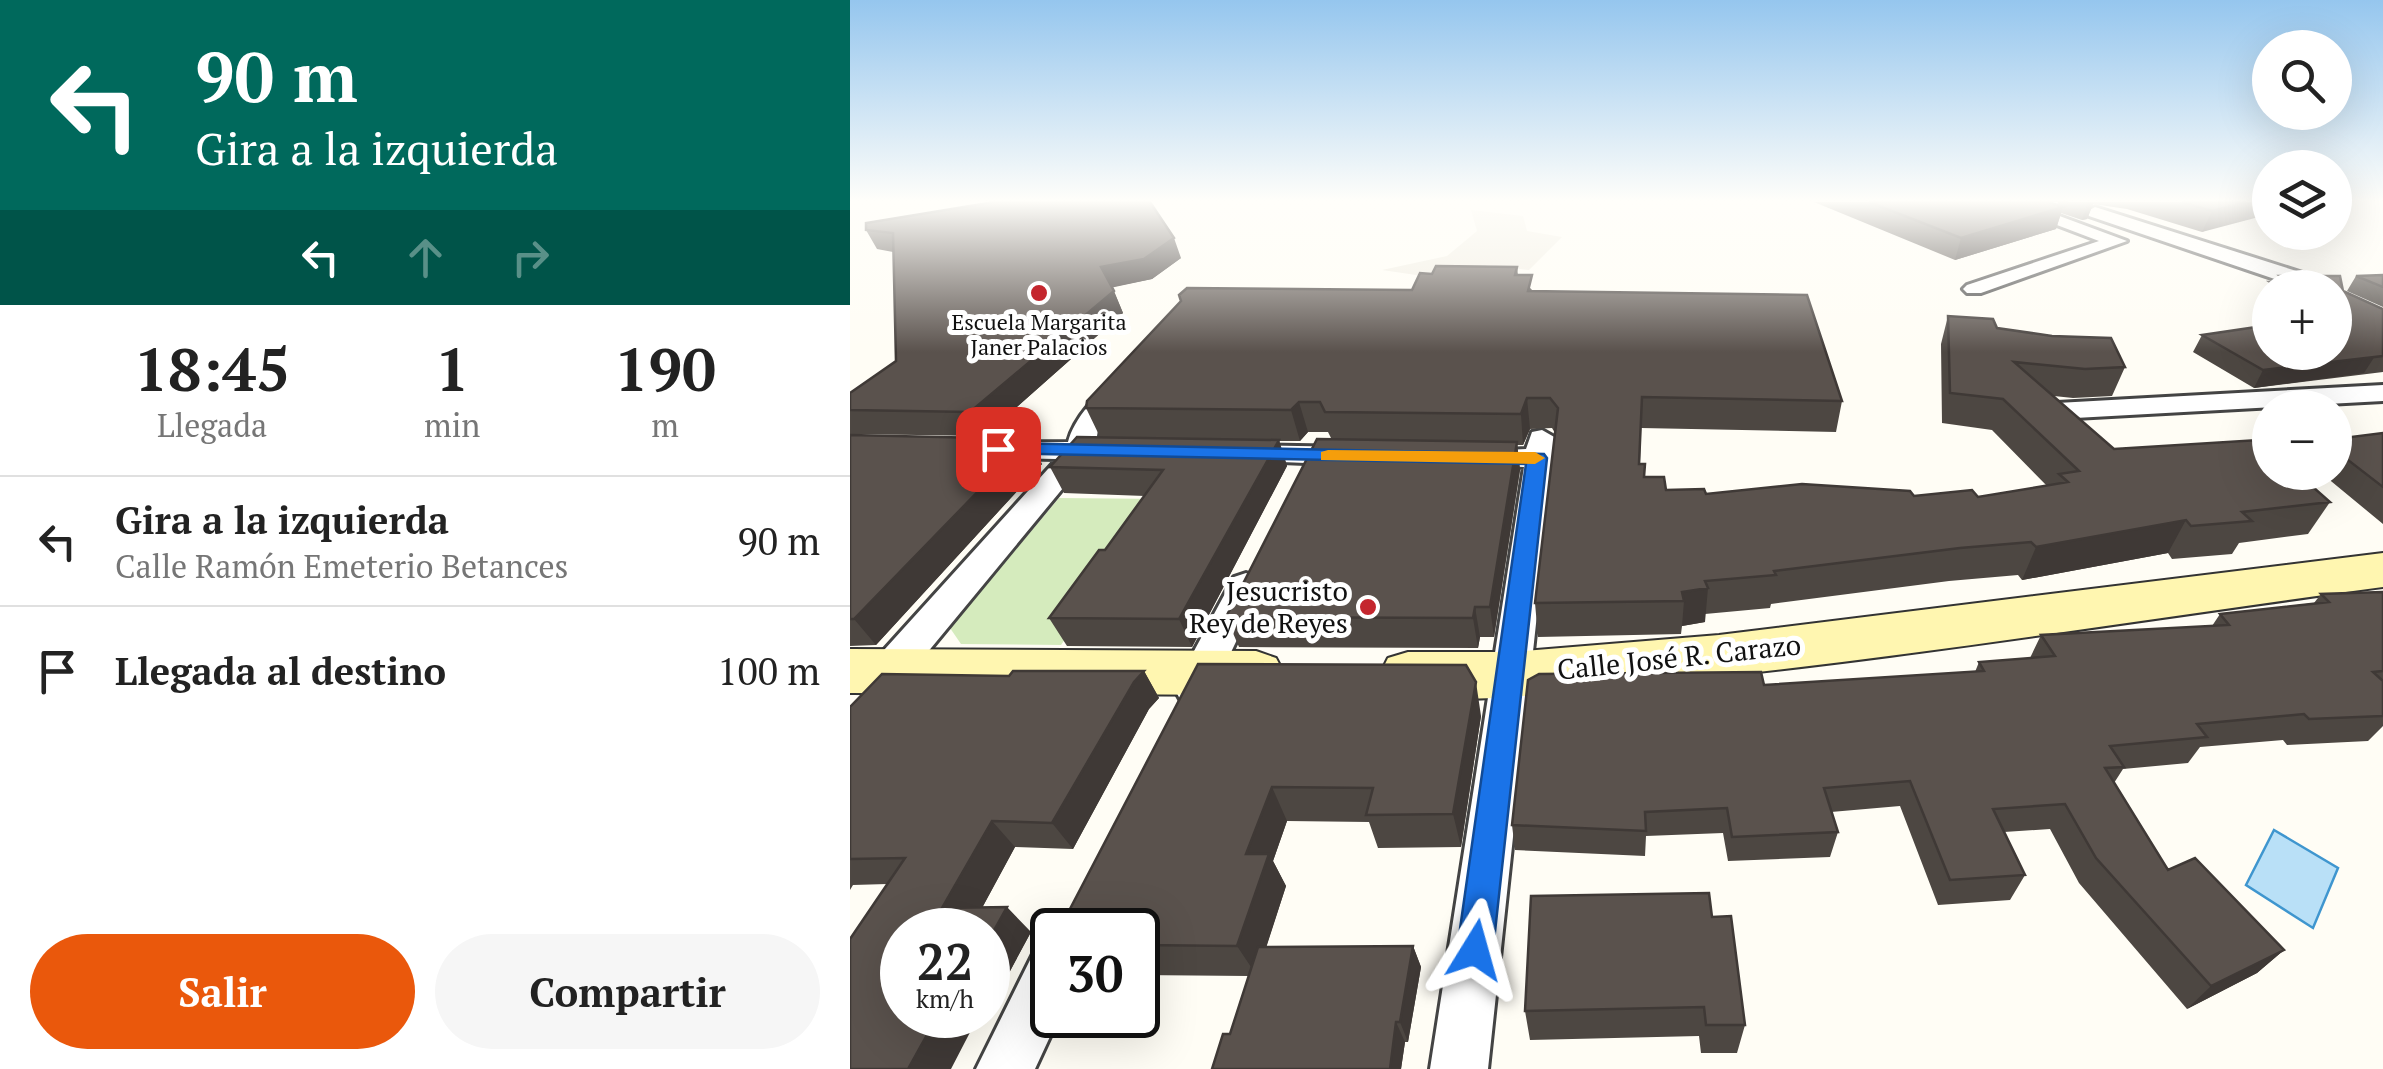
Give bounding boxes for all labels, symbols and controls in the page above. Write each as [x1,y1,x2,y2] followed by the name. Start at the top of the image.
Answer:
[195,29,358,122] text: 90 m
[2252,30,2352,490] map controls
[2252,30,2352,130] button: search
[30,40,160,170] icon: left
[195,118,558,178] text: Gira a la izquierda
[2252,150,2352,250] button: layers
[293,230,348,285] icon: left
[398,230,453,285] icon: ahead
[503,230,558,285] icon: right
[2252,270,2352,370] button: +
[1028,282,1050,304] marker: Escuela Margarita Janer Palacios
[951,307,1127,361] place label: Escuela Margarita Janer Palacios
[134,329,290,408] text: 18:45
[435,329,469,408] text: 1
[614,329,716,408] text: 190
[2252,390,2352,490] button: −
[157,404,267,446] text: Llegada
[424,404,480,446] text: min
[651,404,679,446] text: m
[956,407,1041,492] pin
[971,422,1026,477] icon: arrive
[115,495,449,545] text: Gira a la izquierda
[30,514,85,569] icon: left
[737,516,820,566] text: 90 m
[115,545,568,587] text: Calle Ramón Emeterio Betances
[1189,572,1348,641] place label: Jesucristo Rey de Reyes
[1357,596,1379,618] marker: Jesucristo Rey de Reyes
[1555,625,1803,688] street label: Calle José R. Carazo
[30,644,85,699] icon: arrive
[115,646,446,696] text: Llegada al destino
[717,646,820,696] text: 100 m
[1423,898,1527,1002] position arrow
[1030,908,1160,1038] speed limit sign: 30
[917,928,973,994] text: 22
[30,934,415,1049] button: Salir
[435,934,820,1049] button: Compartir
[916,982,974,1015] text: km/h

